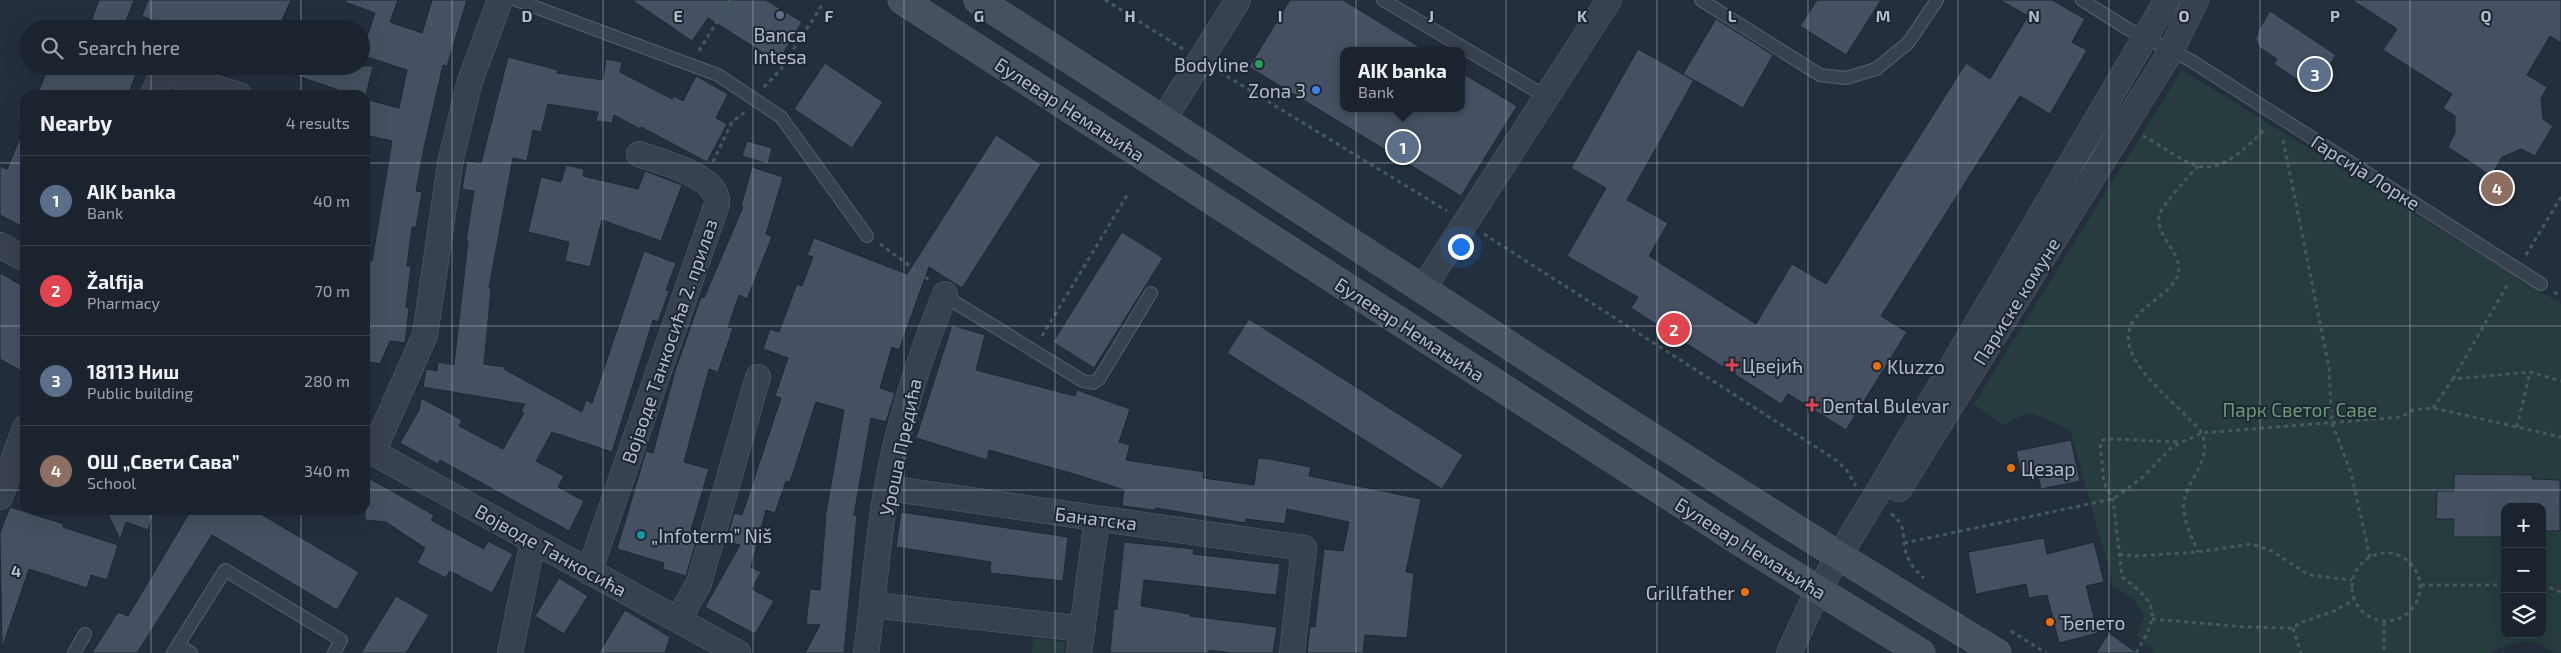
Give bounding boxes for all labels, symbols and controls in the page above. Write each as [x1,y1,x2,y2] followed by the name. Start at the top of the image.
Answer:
[522,6,533,25] text: D
[673,6,683,25] text: E
[825,6,834,25] text: F
[974,6,984,25] text: G
[1124,6,1136,25] text: H
[1278,6,1282,25] text: I
[1428,6,1434,25] text: J
[1577,6,1588,25] text: K
[1728,6,1737,25] text: L
[1876,6,1890,25] text: M
[2028,6,2040,25] text: N
[2178,6,2190,25] text: O
[2330,6,2340,25] text: P
[2480,6,2492,26] text: Q
[774,9,786,21] marker: Banca Intesa
[20,20,370,75] search box
[753,23,807,68] place label: Banca Intesa
[38,34,66,62] icon: search
[78,36,180,59] text: Search here
[1340,47,1465,112] popup
[990,52,1149,167] street label: Булевар Немањића
[1174,53,1249,76] place label: Bodyline
[2299,55,2331,93] pin: 3
[1253,58,1265,70] marker: Bodyline
[1358,59,1447,82] text: AIK banka
[1248,79,1306,102] place label: Zona 3
[1358,82,1394,101] text: Bank
[1310,84,1322,96] marker: Zona 3
[40,110,112,135] text: Nearby
[286,113,350,132] text: 4 results
[1387,128,1419,166] pin: 1
[2307,129,2425,215] street label: Гарсија Лорке
[2481,169,2513,207] pin: 4
[87,180,176,203] text: AIK banka
[53,191,59,210] text: 1
[313,191,350,210] text: 40 m
[87,203,123,222] text: Bank
[616,216,722,466] street label: Војводе Танкосића 2. прилаз
[1968,233,2065,370] street label: Париске комуне
[1448,234,1474,260] your location
[87,270,144,293] text: Žalfija
[1330,272,1489,387] street label: Булевар Немањића
[51,281,61,300] text: 2
[315,281,350,300] text: 70 m
[87,293,160,312] text: Pharmacy
[1658,310,1690,348] pin: 2
[1742,354,1803,377] place label: Цвејић
[1887,355,1945,378] place label: Kluzzo
[1726,359,1738,371] marker: Цвејић
[87,360,179,383] text: 18113 Ниш
[1871,360,1883,372] marker: Kluzzo
[51,371,61,390] text: 3
[304,371,350,390] text: 280 m
[874,376,926,518] street label: Уроша Предића
[87,383,193,402] text: Public building
[1822,394,1950,417] place label: Dental Bulevar
[2222,398,2378,421] park label: Парк Светог Саве
[1806,399,1818,411] marker: Dental Bulevar
[87,450,239,473] text: ОШ „Свети Сава”
[2021,457,2075,480] place label: Цезар
[51,461,61,480] text: 4
[304,461,350,480] text: 340 m
[2005,462,2017,474] marker: Цезар
[87,473,136,492] text: School
[1671,492,1831,605] street label: Булевар Немањића
[471,499,631,601] street label: Војводе Танкосића
[1054,502,1138,534] street label: Банатска
[2501,503,2546,638] map controls
[2501,503,2546,548] button: +
[651,524,772,547] place label: „Infoterm” Niš
[635,529,647,541] marker: „Infoterm” Niš
[2501,548,2546,593] button: −
[11,561,21,580] text: 4
[1646,581,1735,604] place label: Grillfather
[1739,586,1751,598] marker: Grillfather
[2501,593,2546,638] button: layers
[2060,611,2125,634] place label: Ђепето
[2044,616,2056,628] marker: Ђепето

